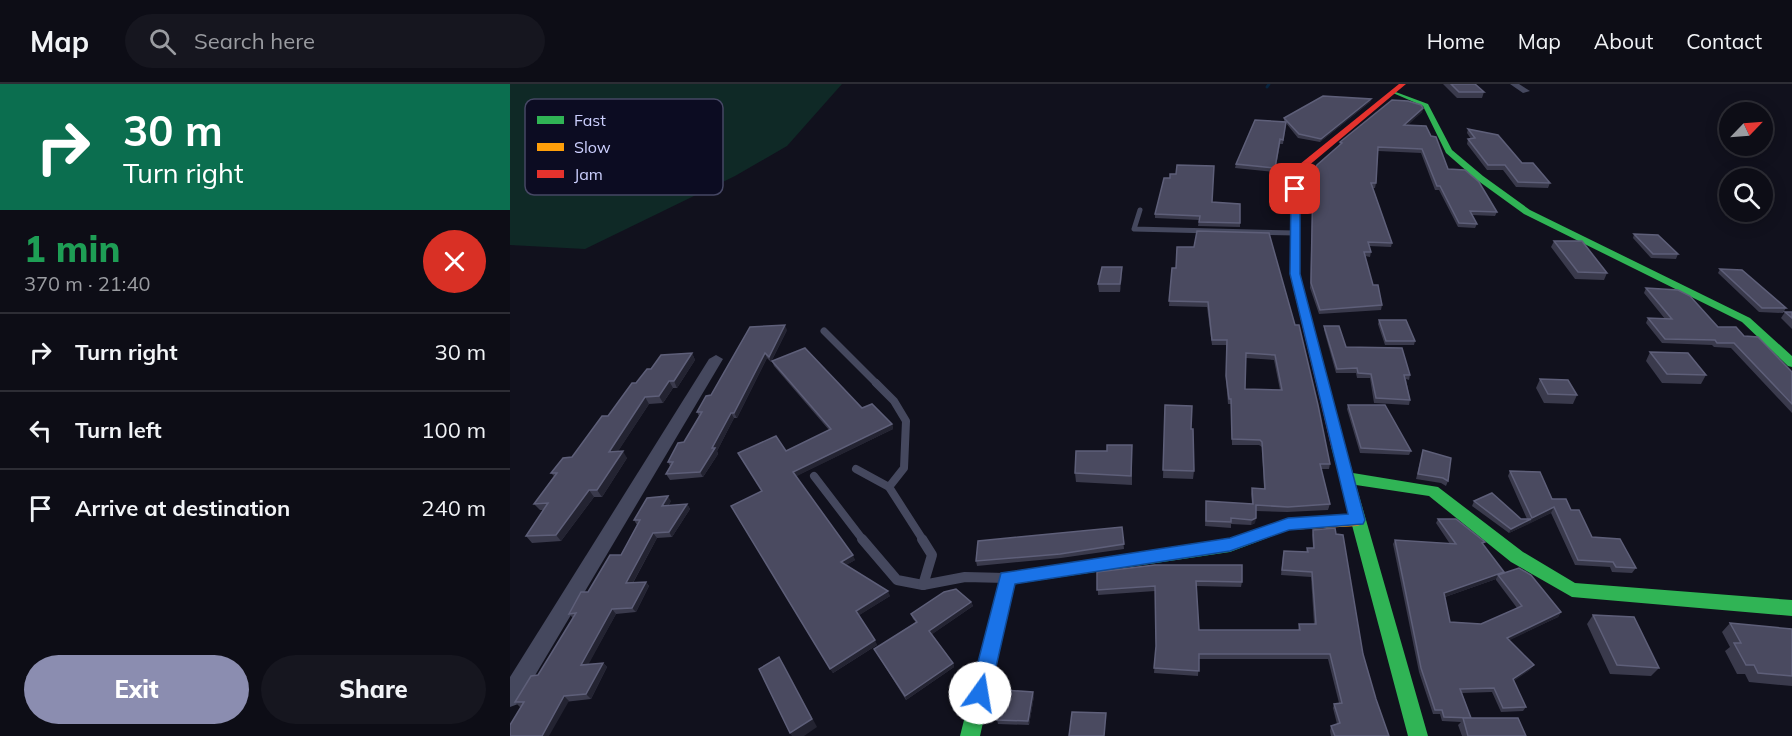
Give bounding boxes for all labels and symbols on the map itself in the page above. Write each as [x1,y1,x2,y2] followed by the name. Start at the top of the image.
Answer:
[525,99,723,195] legend
[1719,102,1773,156] north arrow
[574,110,606,130] text: Fast
[574,137,611,157] text: Slow
[1269,163,1320,214] pin
[574,164,603,184] text: Jam
[948,661,1012,725] position arrow

